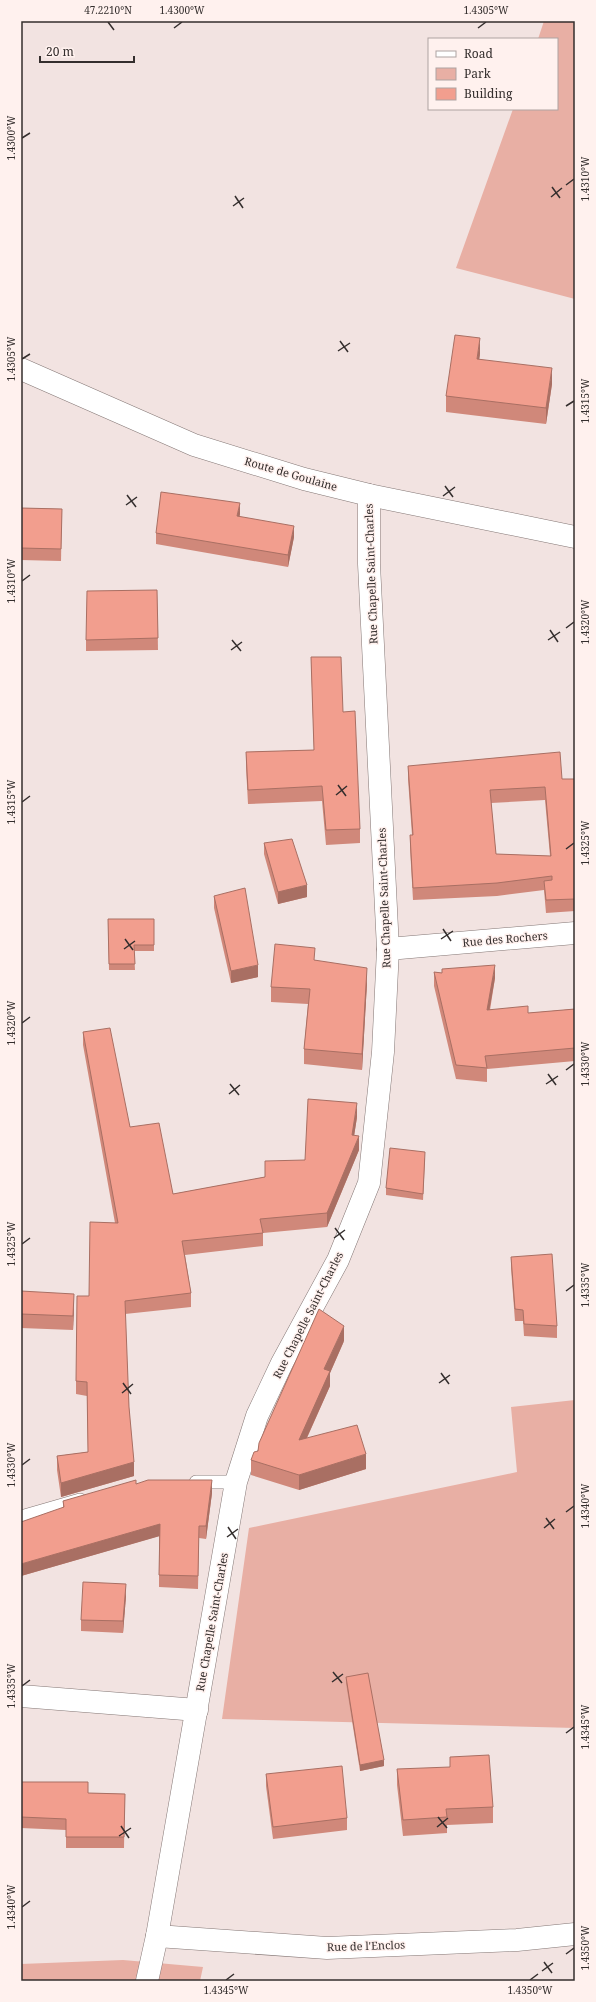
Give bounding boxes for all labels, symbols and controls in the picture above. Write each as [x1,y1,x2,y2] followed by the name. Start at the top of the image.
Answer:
[84,3,132,17] text: 47.2210°N
[160,3,205,17] text: 1.4300°W
[464,3,509,17] text: 1.4305°W
[40,38,134,64] scale bar
[428,38,558,110] legend
[46,43,74,60] text: 20 m
[464,45,494,62] text: Road
[464,65,492,82] text: Park
[464,85,513,102] text: Building
[4,115,18,160] text: 1.4300°W
[578,156,592,201] text: 1.4310°W
[4,336,18,381] text: 1.4305°W
[578,378,592,423] text: 1.4315°W
[243,453,339,494] street label: Route de Goulaine
[361,504,380,645] street label: Rue Chapelle Saint-Charles
[4,558,18,603] text: 1.4310°W
[578,599,592,644] text: 1.4320°W
[4,779,18,824] text: 1.4315°W
[578,820,592,865] text: 1.4325°W
[374,828,393,969] street label: Rue Chapelle Saint-Charles
[462,927,548,950] street label: Rue des Rochers
[4,1000,18,1045] text: 1.4320°W
[578,1041,592,1086] text: 1.4330°W
[4,1221,18,1266] text: 1.4325°W
[269,1249,346,1381] street label: Rue Chapelle Saint-Charles
[578,1262,592,1307] text: 1.4335°W
[4,1442,18,1487] text: 1.4330°W
[578,1483,592,1528] text: 1.4340°W
[192,1551,231,1692] street label: Rue Chapelle Saint-Charles
[4,1663,18,1708] text: 1.4335°W
[578,1704,592,1749] text: 1.4345°W
[4,1884,18,1929] text: 1.4340°W
[578,1925,592,1970] text: 1.4350°W
[327,1937,405,1954] street label: Rue de l'Enclos
[204,1983,249,1997] text: 1.4345°W
[508,1983,553,1997] text: 1.4350°W

